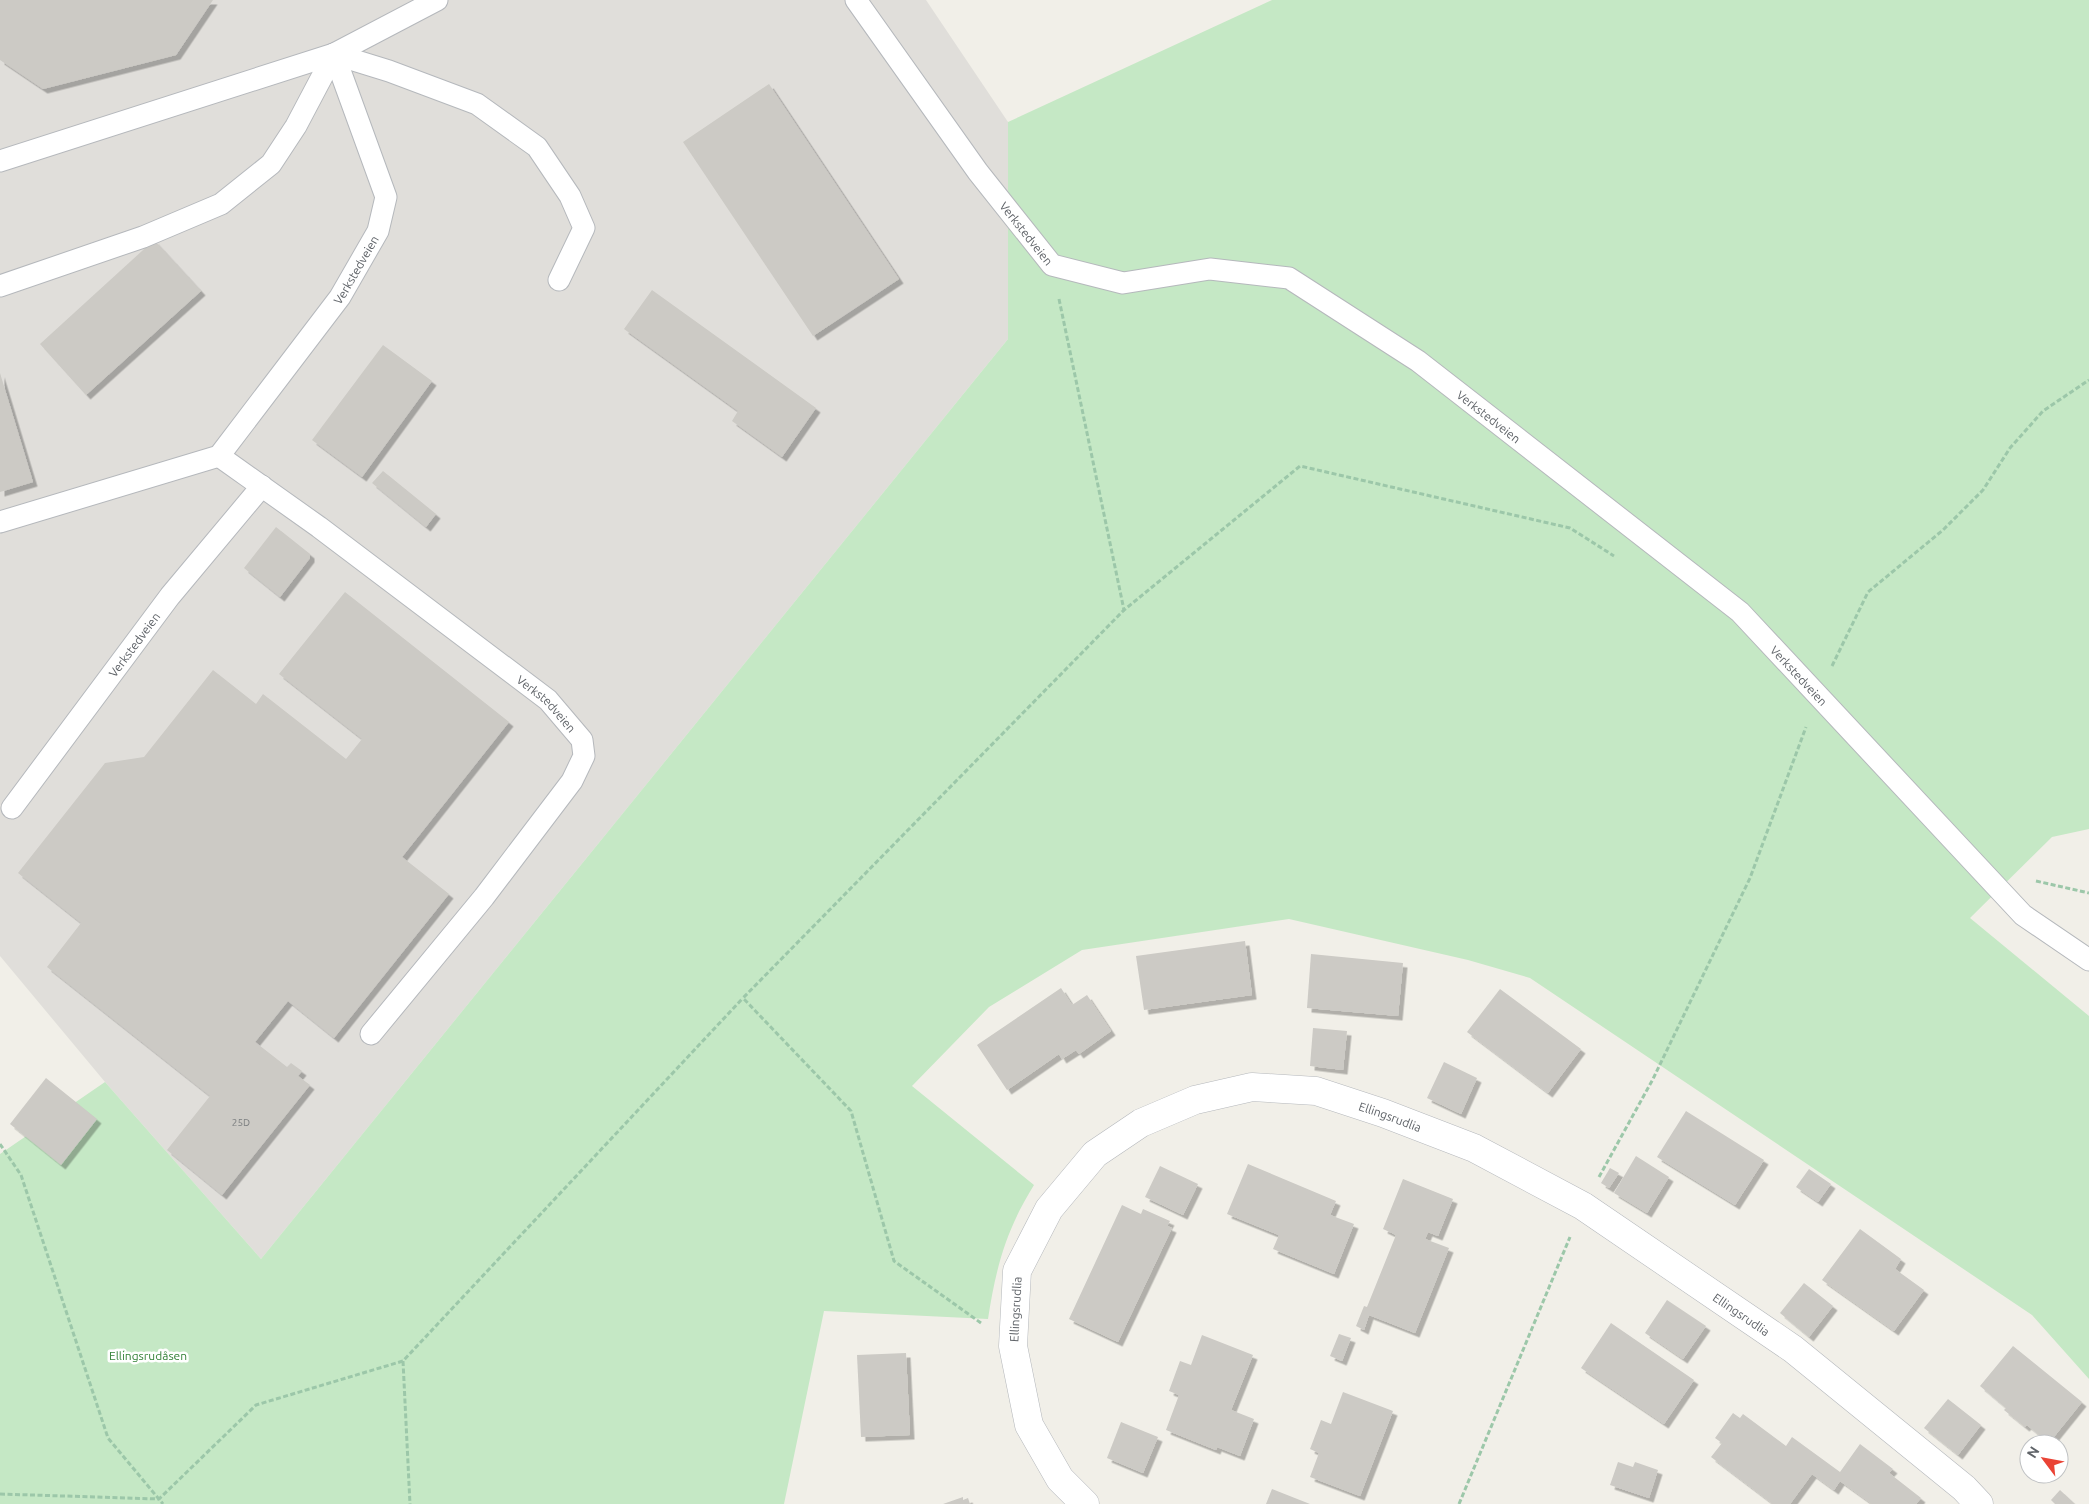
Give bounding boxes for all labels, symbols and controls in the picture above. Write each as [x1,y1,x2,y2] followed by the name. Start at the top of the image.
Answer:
[998,199,1056,267] street label: Verkstedveien
[331,233,381,306] street label: Verkstedveien
[1455,388,1523,445] street label: Verkstedveien
[106,610,162,679] street label: Verkstedveien
[1768,643,1830,708] street label: Verkstedveien
[514,672,579,735] street label: Verkstedveien
[1357,1099,1423,1134] street label: Ellingsrudlia
[232,1117,250,1128] house number: 25D
[1007,1276,1023,1342] street label: Ellingsrudlia
[1711,1290,1772,1338] street label: Ellingsrudlia
[109,1349,187,1362] park label: Ellingsrudåsen
[2019,1434,2069,1484] north arrow
[2023,1443,2043,1461] text: N

